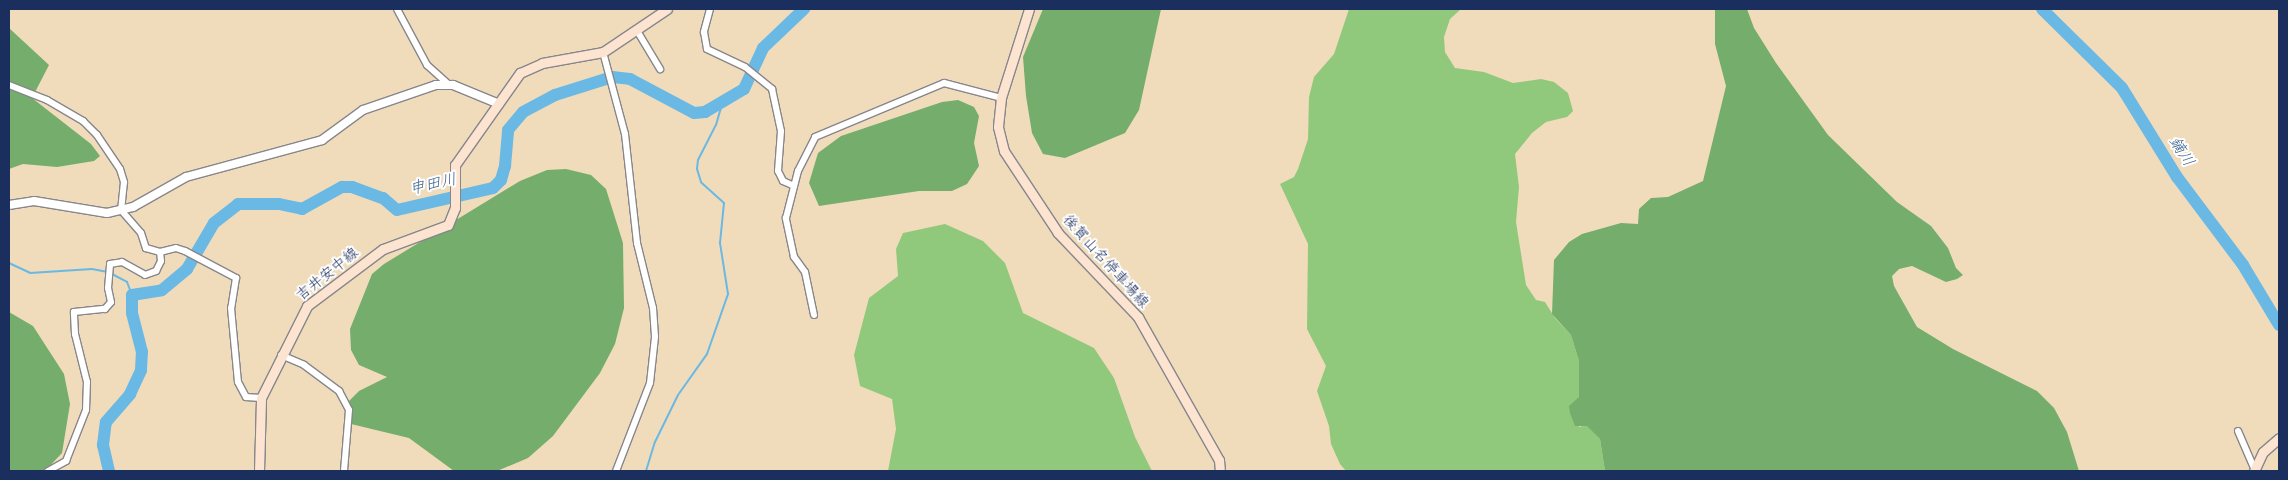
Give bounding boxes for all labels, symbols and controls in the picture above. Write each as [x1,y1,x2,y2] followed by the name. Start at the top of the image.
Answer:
[2164,133,2198,171] water label: 鏑川
[407,170,459,200] water label: 申田川
[1058,211,1152,313] street label: 後賀山名停車場線
[293,244,363,306] street label: 吉井安中線

